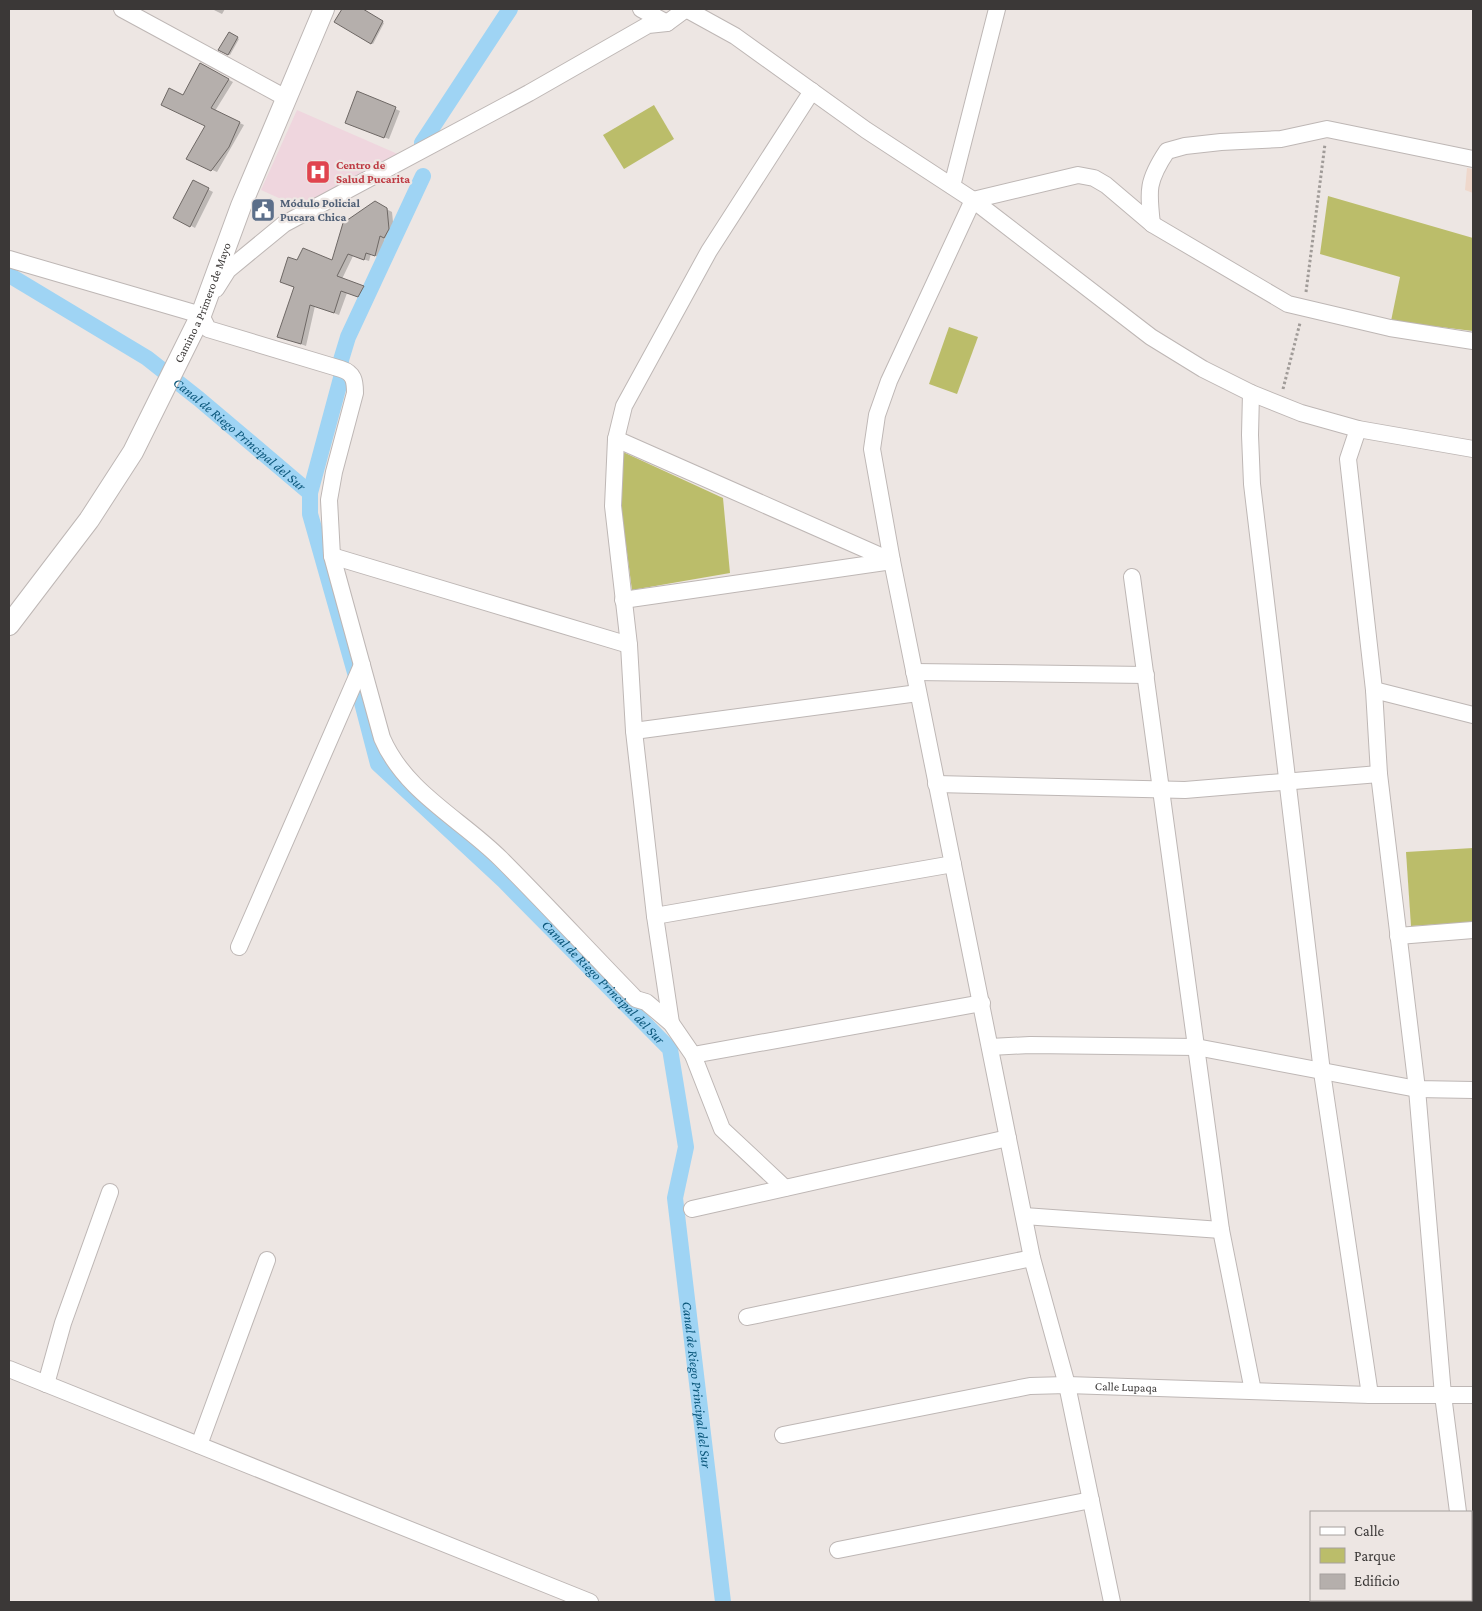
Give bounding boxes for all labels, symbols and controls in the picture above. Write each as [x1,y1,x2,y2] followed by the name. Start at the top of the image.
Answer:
[336,158,410,186] place label: Centro de Salud Pucarita
[305,159,331,185] hospital icon: Centro de Salud Pucarita
[280,196,360,224] place label: Módulo Policial Pucara Chica
[250,197,276,223] public building icon: Módulo Policial Pucara Chica
[171,241,234,365] street label: Camino a Primero de Mayo
[170,374,310,495] water label: Canal de Riego Principal del Sur
[539,917,669,1048] water label: Canal de Riego Principal del Sur
[679,1301,715,1470] water label: Canal de Riego Principal del Sur
[1095,1379,1158,1395] street label: Calle Lupaqa
[1310,1511,1472,1601] legend
[1354,1523,1385,1539] text: Calle
[1354,1548,1396,1565] text: Parque
[1354,1573,1400,1589] text: Edificio

